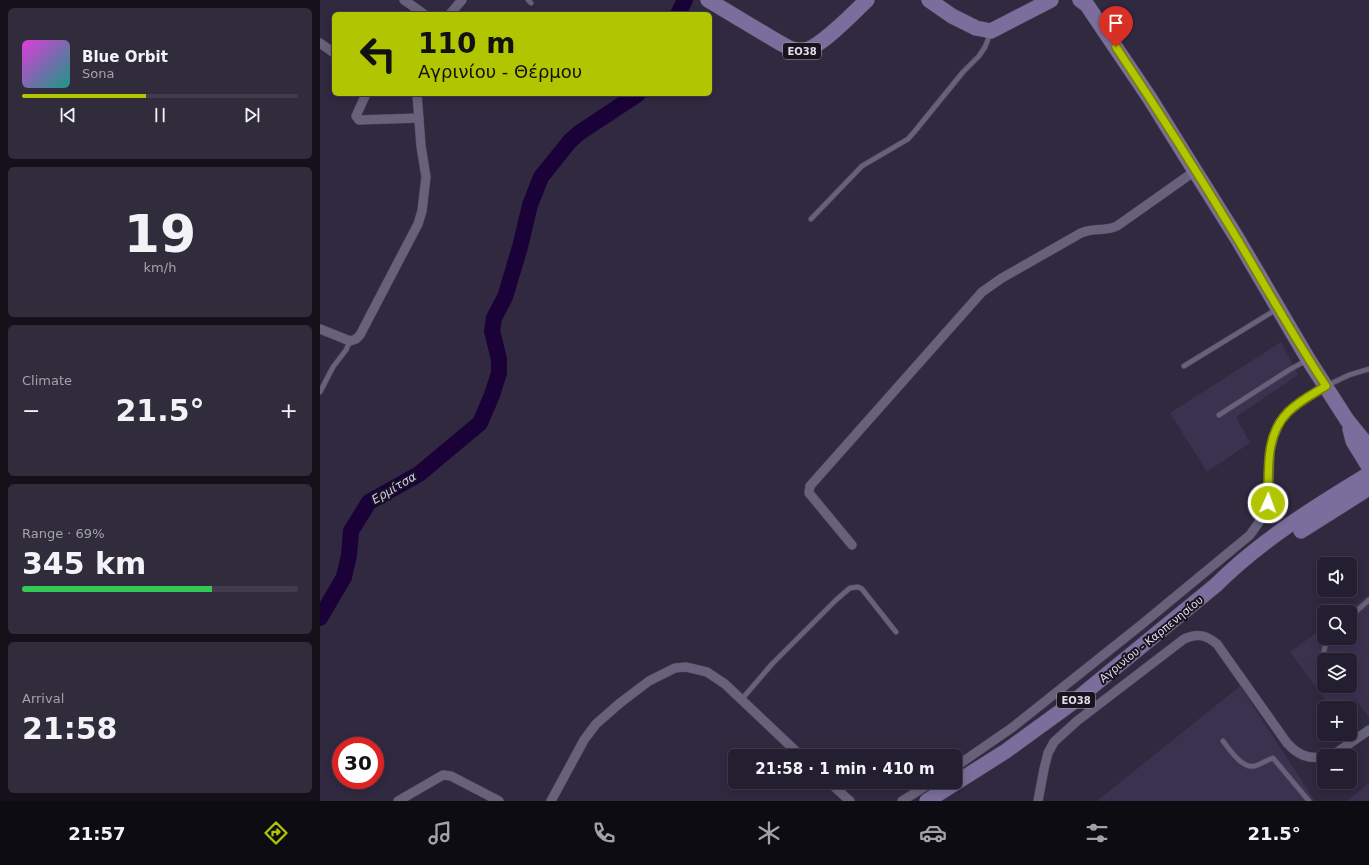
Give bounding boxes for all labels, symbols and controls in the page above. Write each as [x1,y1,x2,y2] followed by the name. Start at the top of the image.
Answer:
[1099,6,1133,47] pin
[1105,12,1127,34] icon: arrive
[418,27,515,60] text: 110 m
[352,28,404,80] icon: left
[783,43,821,59] road number: ΕΟ38
[82,48,168,66] text: Blue Orbit
[418,61,582,82] text: Αγρινίου - Θέρμου
[82,66,114,81] text: Sona
[57,104,79,126] icon: previous
[149,104,171,126] icon: pause
[241,104,263,126] icon: next
[124,204,196,264] text: 19
[144,260,176,275] text: km/h
[22,373,72,388] text: Climate
[115,393,205,428] text: 21.5°
[22,398,40,423] text: −
[280,398,298,423] text: +
[369,469,419,507] water label: Ερμίτσα
[1247,482,1289,524] position arrow
[22,526,105,541] text: Range · 69%
[22,546,146,581] text: 345 km
[1317,557,1357,789] map controls
[1317,557,1357,597] button: sound
[1097,594,1206,685] street label: Αγρινίου - Καρπενησίου
[1317,605,1357,645] button: search
[1317,653,1357,693] button: layers
[22,691,64,706] text: Arrival
[1057,692,1095,708] road number: ΕΟ38
[1317,701,1357,741] button: +
[22,711,118,746] text: 21:58
[332,737,384,789] speed limit sign: 30
[1317,749,1357,789] button: −
[755,760,935,778] text: 21:58 · 1 min · 410 m
[262,819,290,847] icon: directions
[426,819,454,847] icon: music
[590,819,618,847] icon: phone
[755,819,783,847] icon: climate
[919,819,947,847] icon: car
[1083,819,1111,847] icon: filters
[68,823,125,844] text: 21:57
[1247,823,1301,844] text: 21.5°

